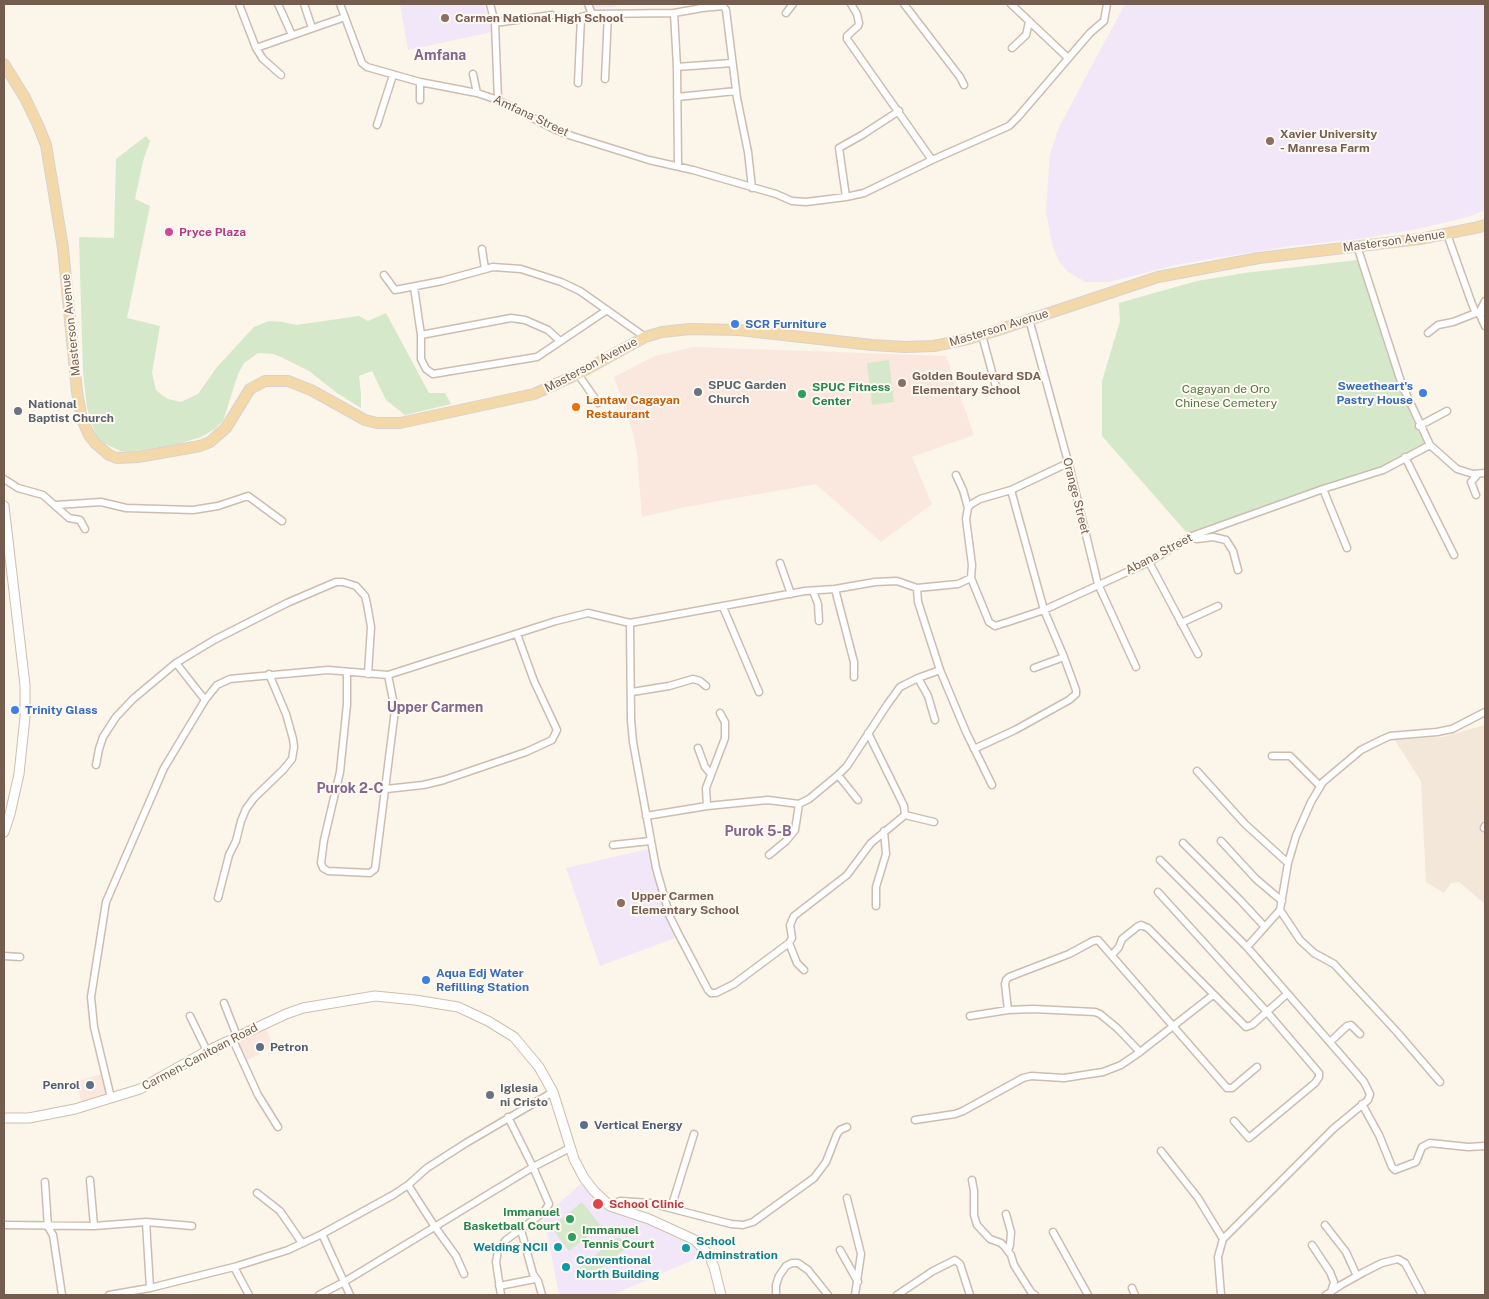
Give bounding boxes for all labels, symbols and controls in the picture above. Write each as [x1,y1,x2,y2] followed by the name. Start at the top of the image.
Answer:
[455,11,624,25] place label: Carmen National High School
[439,12,451,24] marker: Carmen National High School
[414,48,466,64] district label: Amfana
[491,92,571,140] street label: Amfana Street
[1280,127,1377,155] place label: Xavier University - Manresa Farm
[1264,135,1276,147] marker: Xavier University - Manresa Farm
[179,225,246,239] place label: Pryce Plaza
[163,226,175,238] marker: Pryce Plaza
[1342,227,1446,255] street label: Masterson Avenue
[58,273,84,377] street label: Masterson Avenue
[948,306,1050,350] street label: Masterson Avenue
[745,317,827,331] place label: SCR Furniture
[729,318,741,330] marker: SCR Furniture
[542,334,640,396] street label: Masterson Avenue
[912,369,1041,397] place label: Golden Boulevard SDA Elementary School
[896,377,908,389] marker: Golden Boulevard SDA Elementary School
[708,378,786,406] place label: SPUC Garden Church
[1336,379,1413,407] place label: Sweetheart's Pastry House
[812,380,890,408] place label: SPUC Fitness Center
[1175,382,1277,410] park label: Cagayan de Oro Chinese Cemetery
[692,386,704,398] marker: SPUC Garden Church
[1417,387,1429,399] marker: Sweetheart's Pastry House
[796,388,808,400] marker: SPUC Fitness Center
[586,393,680,421] place label: Lantaw Cagayan Restaurant
[28,397,114,425] place label: National Baptist Church
[570,401,582,413] marker: Lantaw Cagayan Restaurant
[12,405,24,417] marker: National Baptist Church
[1059,456,1093,536] street label: Orange Street
[1123,530,1195,578] street label: Abana Street
[387,700,483,716] district label: Upper Carmen
[25,703,98,717] place label: Trinity Glass
[9,704,21,716] marker: Trinity Glass
[316,781,384,797] district label: Purok 2-C
[724,824,792,840] district label: Purok 5-B
[631,889,740,917] place label: Upper Carmen Elementary School
[615,897,627,909] marker: Upper Carmen Elementary School
[436,966,529,994] place label: Aqua Edj Water Refilling Station
[420,974,432,986] marker: Aqua Edj Water Refilling Station
[140,1020,260,1094] street label: Carmen-Canitoan Road
[270,1040,308,1054] place label: Petron
[254,1041,266,1053] marker: Petron
[43,1078,80,1092] place label: Penrol
[84,1079,96,1091] marker: Penrol
[500,1081,548,1109] place label: Iglesia ni Cristo
[484,1089,496,1101] marker: Iglesia ni Cristo
[594,1118,683,1132] place label: Vertical Energy
[578,1119,590,1131] marker: Vertical Energy
[591,1197,605,1211] marker: School Clinic
[609,1197,684,1211] place label: School Clinic
[463,1205,560,1233] place label: Immanuel Basketball Court
[564,1213,576,1225] marker: Immanuel Basketball Court
[582,1223,654,1251] place label: Immanuel Tennis Court
[566,1231,578,1243] marker: Immanuel Tennis Court
[696,1234,778,1262] place label: School Adminstration
[473,1240,548,1254] place label: Welding NCII
[552,1241,564,1253] marker: Welding NCII
[680,1242,692,1254] marker: School Adminstration
[576,1253,659,1281] place label: Conventional North Building
[560,1261,572,1273] marker: Conventional North Building

